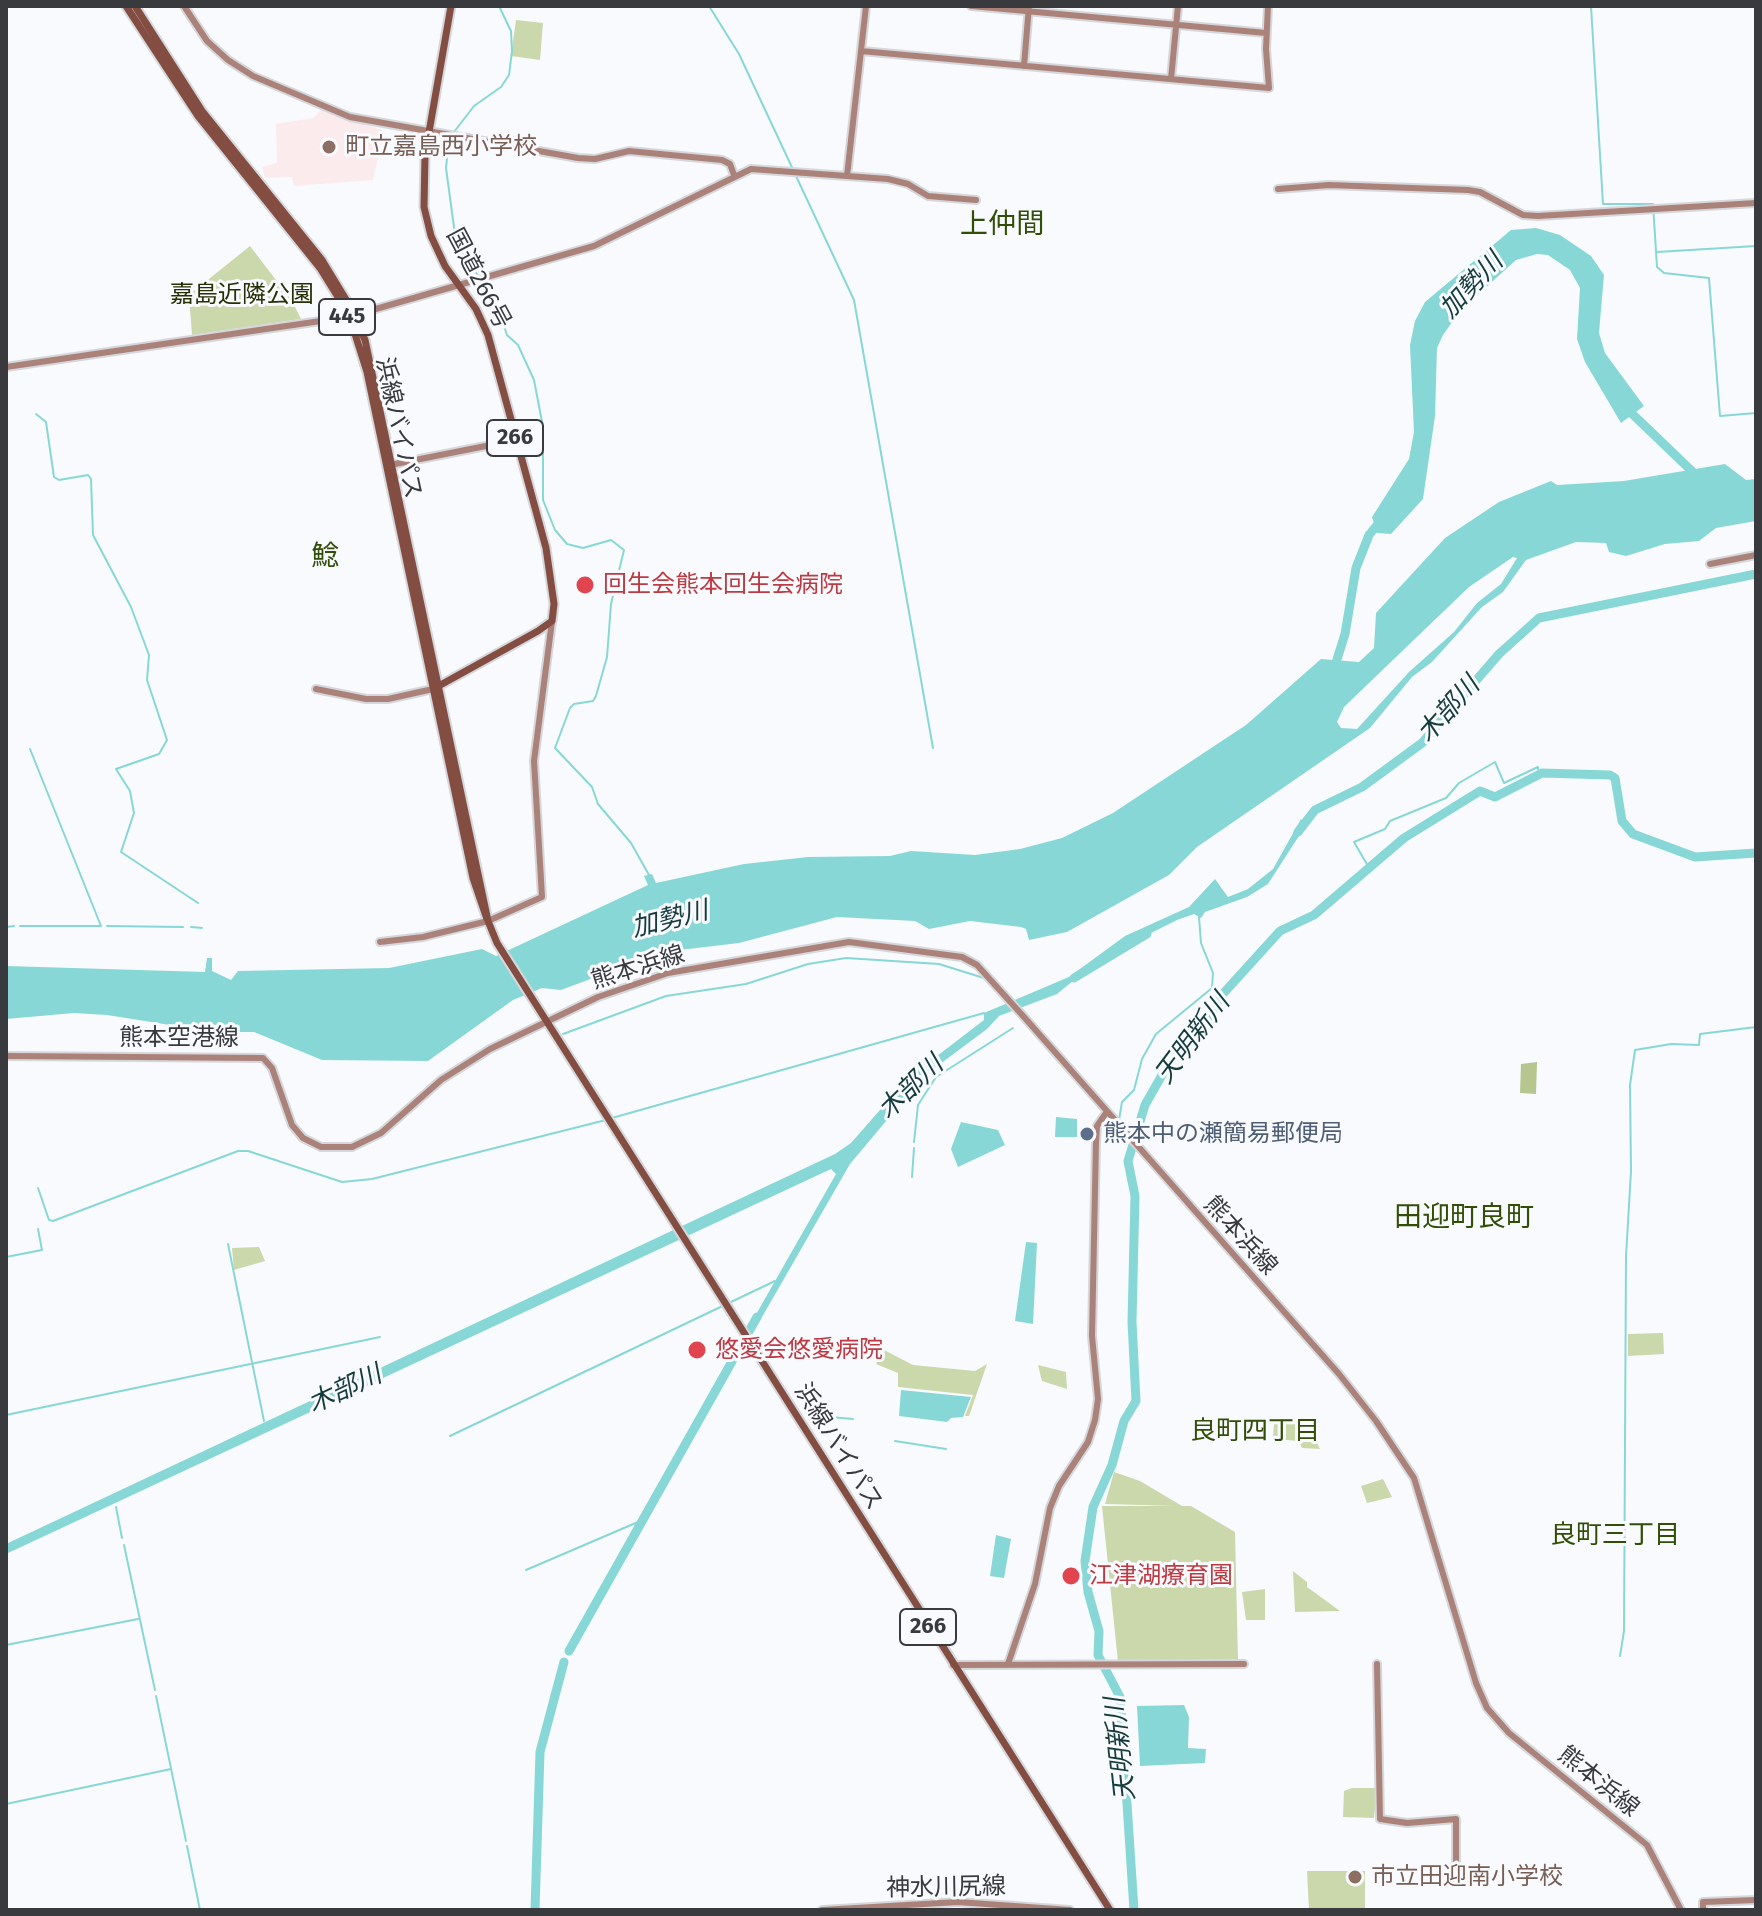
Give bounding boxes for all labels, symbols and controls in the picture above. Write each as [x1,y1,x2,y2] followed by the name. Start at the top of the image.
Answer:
[345,133,537,161] place label: 町立嘉島西小学校
[320,138,338,156] marker: 町立嘉島西小学校
[960,208,1044,242] district label: 上仲間
[440,224,516,334] street label: 国道266号
[1434,247,1510,325] water label: 加勢川
[170,281,314,309] park label: 嘉島近隣公園
[319,299,375,335] road number: 445
[369,355,427,501] street label: 浜線バイパス
[487,420,543,456] road number: 266
[311,540,339,574] district label: 鯰
[603,571,843,599] place label: 回生会熊本回生会病院
[574,574,596,596] marker: 回生会熊本回生会病院
[1411,671,1487,749] water label: 木部川
[628,895,712,945] water label: 加勢川
[588,940,688,996] street label: 熊本浜線
[1149,988,1237,1090] water label: 天明新川
[119,1024,239,1052] street label: 熊本空港線
[872,1050,950,1126] water label: 木部川
[1103,1120,1343,1148] place label: 熊本中の瀬簡易郵便局
[1078,1125,1096,1143] marker: 熊本中の瀬簡易郵便局
[1197,1191,1283,1281] street label: 熊本浜線
[1394,1201,1534,1235] district label: 田迎町良町
[715,1336,883,1364] place label: 悠愛会悠愛病院
[686,1339,708,1361] marker: 悠愛会悠愛病院
[303,1359,387,1421] water label: 木部川
[788,1378,888,1516] street label: 浜線バイパス
[1190,1416,1320,1448] district label: 良町四丁目
[1550,1520,1680,1552] district label: 良町三丁目
[1089,1562,1233,1590] place label: 江津湖療育園
[1060,1565,1082,1587] marker: 江津湖療育園
[900,1609,956,1645] road number: 266
[1100,1696,1142,1802] water label: 天明新川
[1552,1741,1644,1823] street label: 熊本浜線
[1371,1863,1563,1891] place label: 市立田迎南小学校
[1346,1868,1364,1886] marker: 市立田迎南小学校
[886,1873,1006,1903] street label: 神水川尻線

